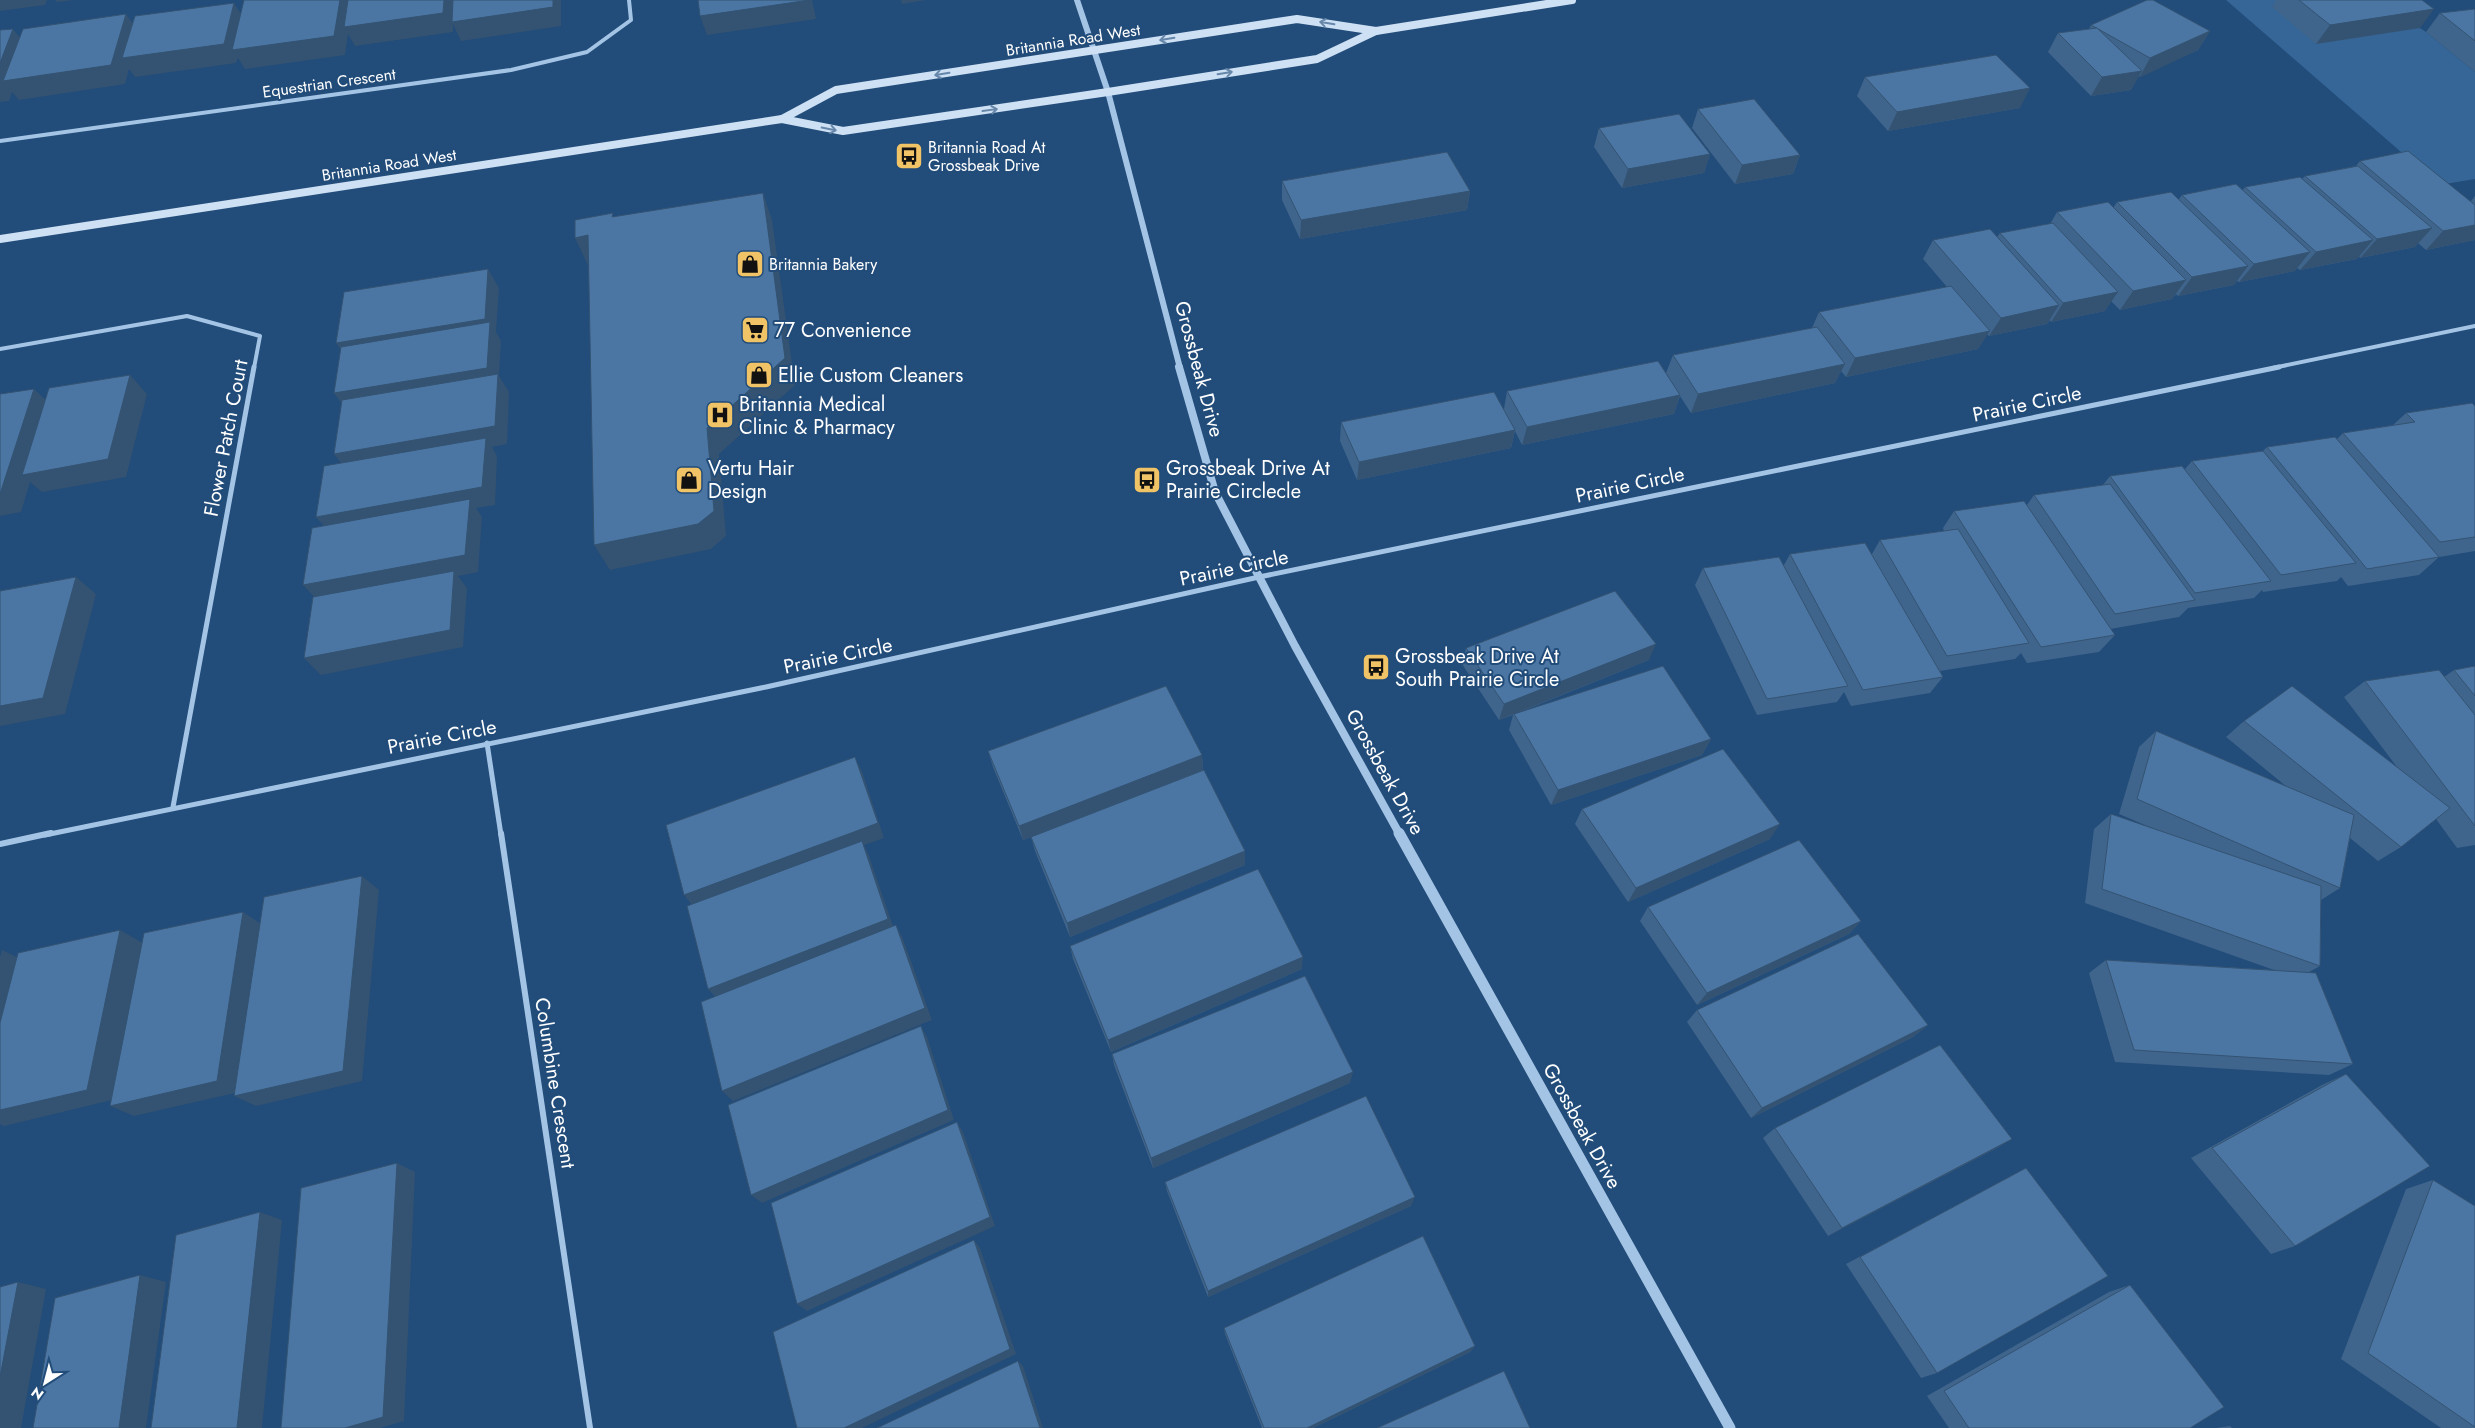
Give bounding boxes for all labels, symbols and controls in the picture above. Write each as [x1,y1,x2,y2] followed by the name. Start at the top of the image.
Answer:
[1004,18,1142,62] street label: Britannia Road West
[1320,18,1336,28] one-way arrow
[1159,35,1175,45] one-way arrow
[261,62,397,104] street label: Equestrian Crescent
[1216,68,1232,78] one-way arrow
[935,69,951,79] one-way arrow
[982,104,998,114] one-way arrow
[821,125,837,134] one-way arrow
[928,136,1045,177] place label: Britannia Road At Grossbeak Drive
[894,141,924,171] bus stop icon: Britannia Road At Grossbeak Drive
[320,143,458,187] street label: Britannia Road West
[735,249,765,279] shop icon: Britannia Bakery
[769,253,878,276] place label: Britannia Bakery
[1167,298,1231,440] street label: Grossbeak Drive
[740,315,770,345] supermarket icon: 77 Convenience
[774,316,911,345] place label: 77 Convenience
[197,357,255,519] street label: Flower Patch Court
[744,360,774,390] shop icon: Ellie Custom Cleaners
[778,361,963,390] place label: Ellie Custom Cleaners
[1970,378,2084,430] street label: Prairie Circle
[739,390,895,442] place label: Britannia Medical Clinic & Pharmacy
[705,400,735,430] hospital icon: Britannia Medical Clinic & Pharmacy
[708,454,794,506] place label: Vertu Hair Design
[1166,454,1330,506] place label: Grossbeak Drive At Prairie Circlecle
[1573,459,1687,511] street label: Prairie Circle
[674,465,704,495] shop icon: Vertu Hair Design
[1132,465,1162,495] bus stop icon: Grossbeak Drive At Prairie Circlecle
[1177,542,1291,594] street label: Prairie Circle
[781,630,895,682] street label: Prairie Circle
[1395,642,1559,694] place label: Grossbeak Drive At South Prairie Circle
[1361,652,1391,682] bus stop icon: Grossbeak Drive At South Prairie Circle
[1338,704,1432,840] street label: Grossbeak Drive
[385,712,499,762] street label: Prairie Circle
[527,996,583,1171] street label: Columbine Crescent
[1535,1058,1629,1194] street label: Grossbeak Drive
[20,1358,70,1408] north arrow
[27,1382,48,1405] text: N

